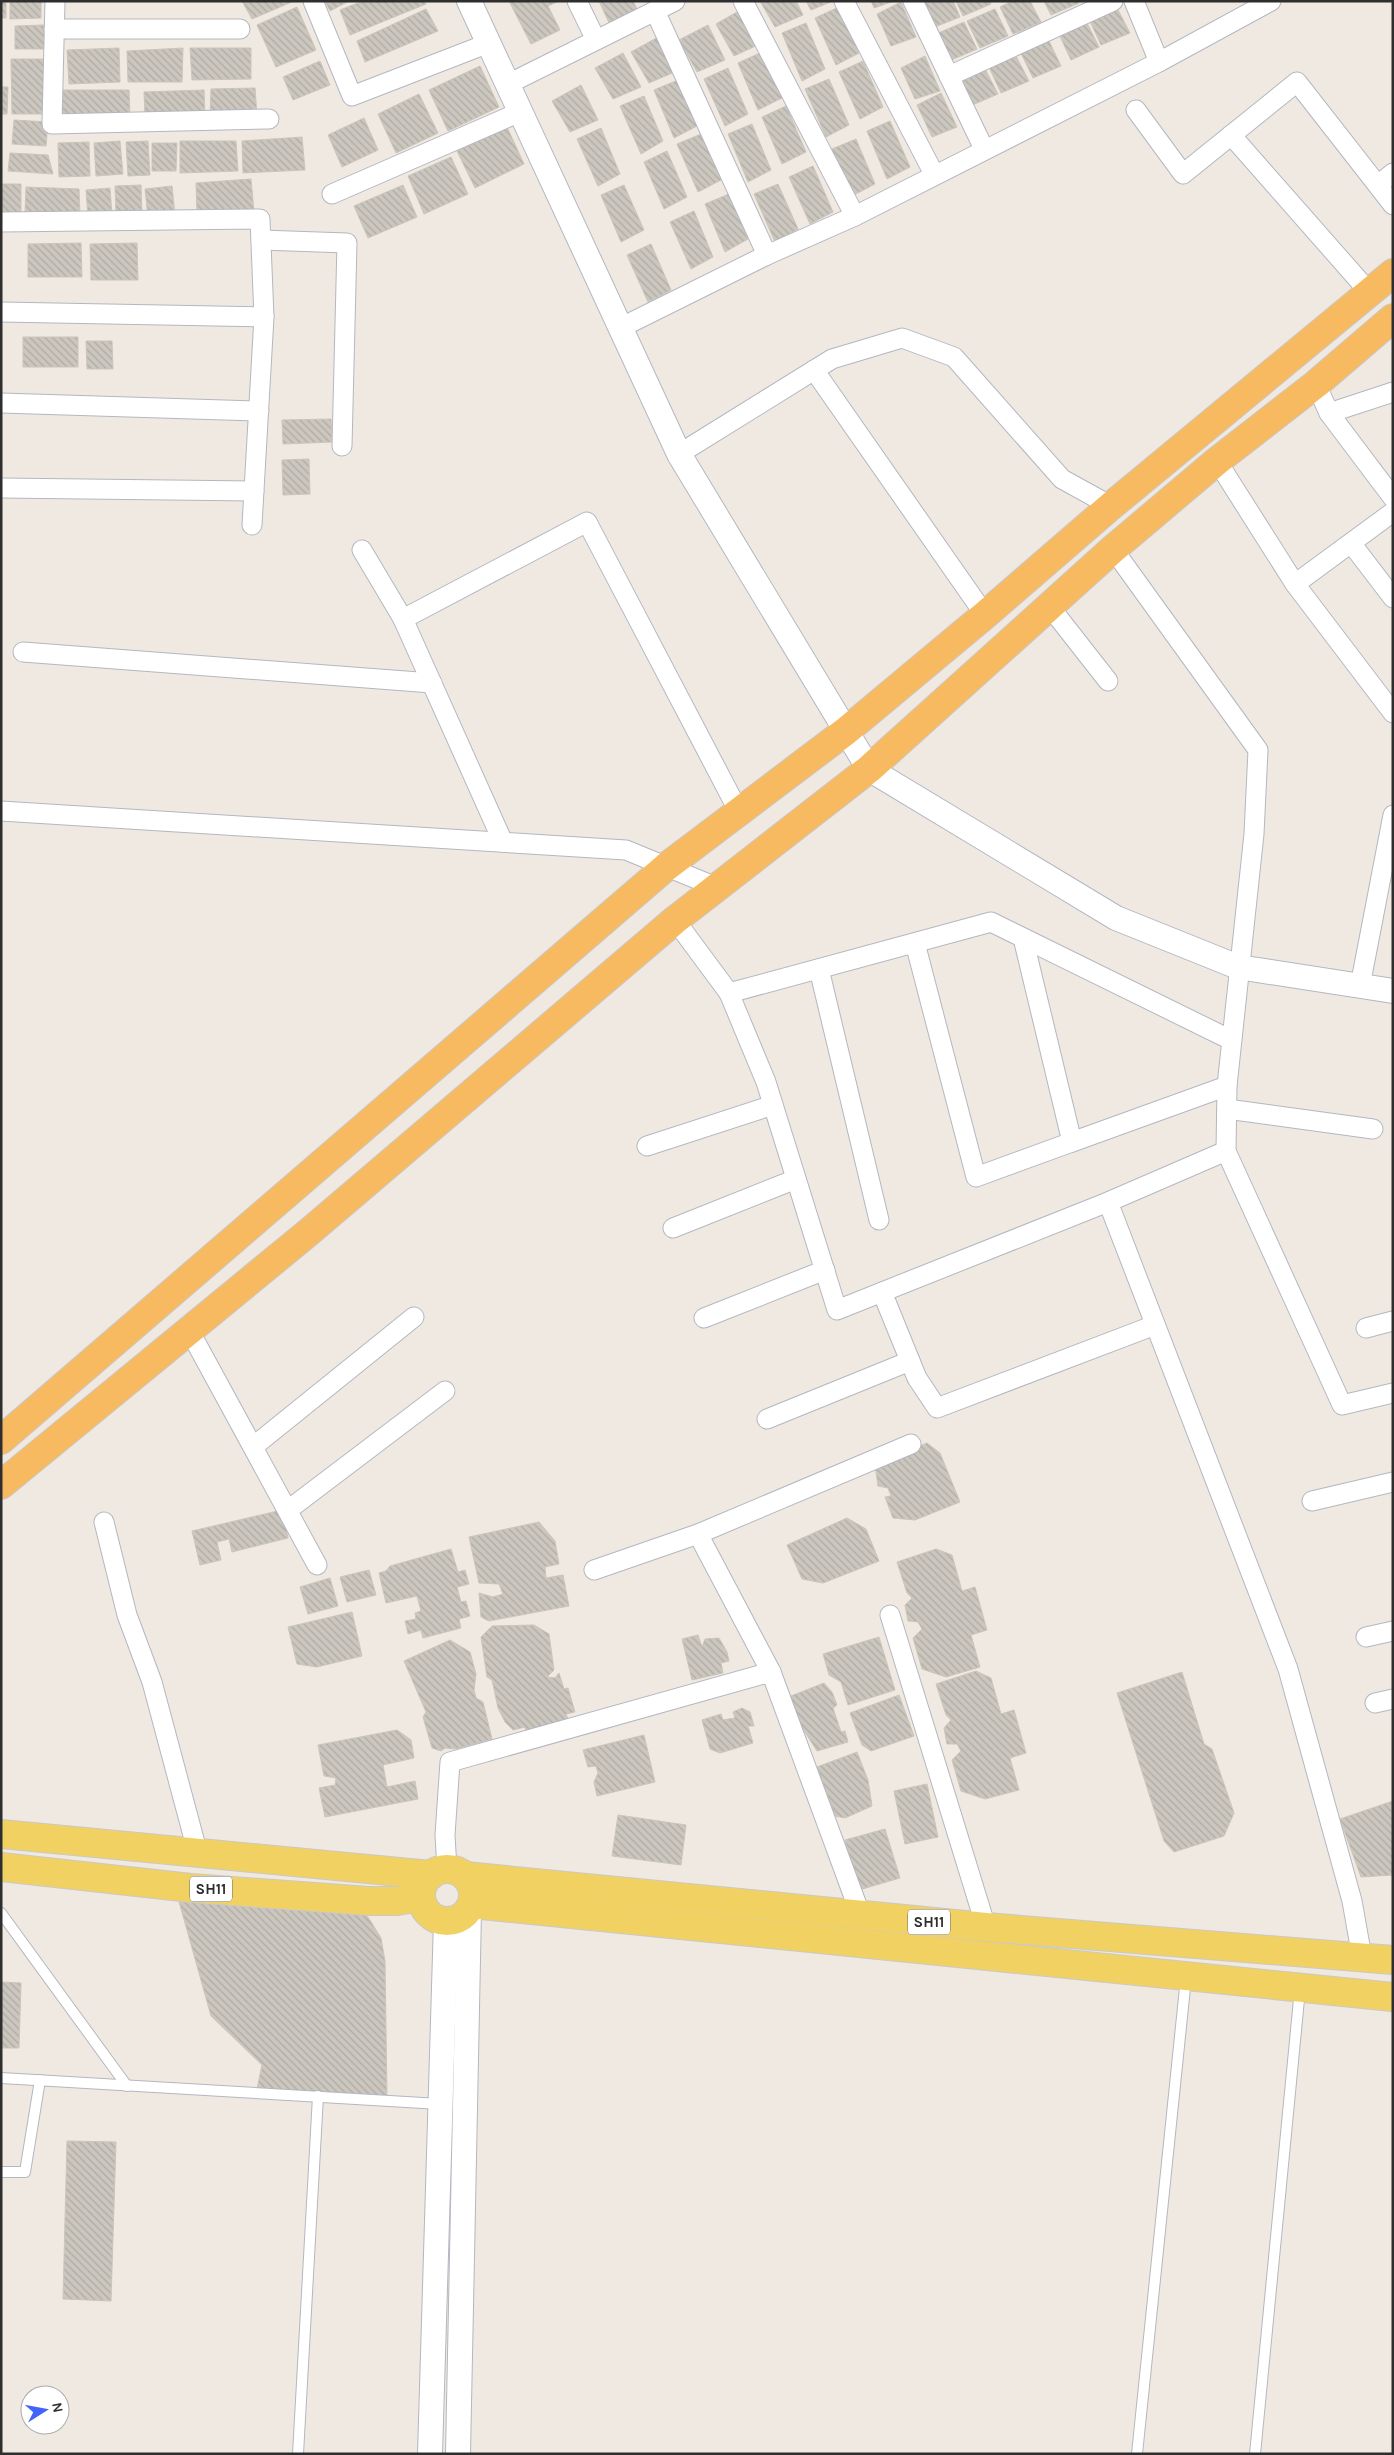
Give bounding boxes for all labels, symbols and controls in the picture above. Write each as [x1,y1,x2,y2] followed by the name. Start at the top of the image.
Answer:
[190,1876,232,1902] road number: SH11
[908,1910,950,1934] road number: SH11
[20,2385,70,2435] north arrow
[48,2401,67,2414] text: N

